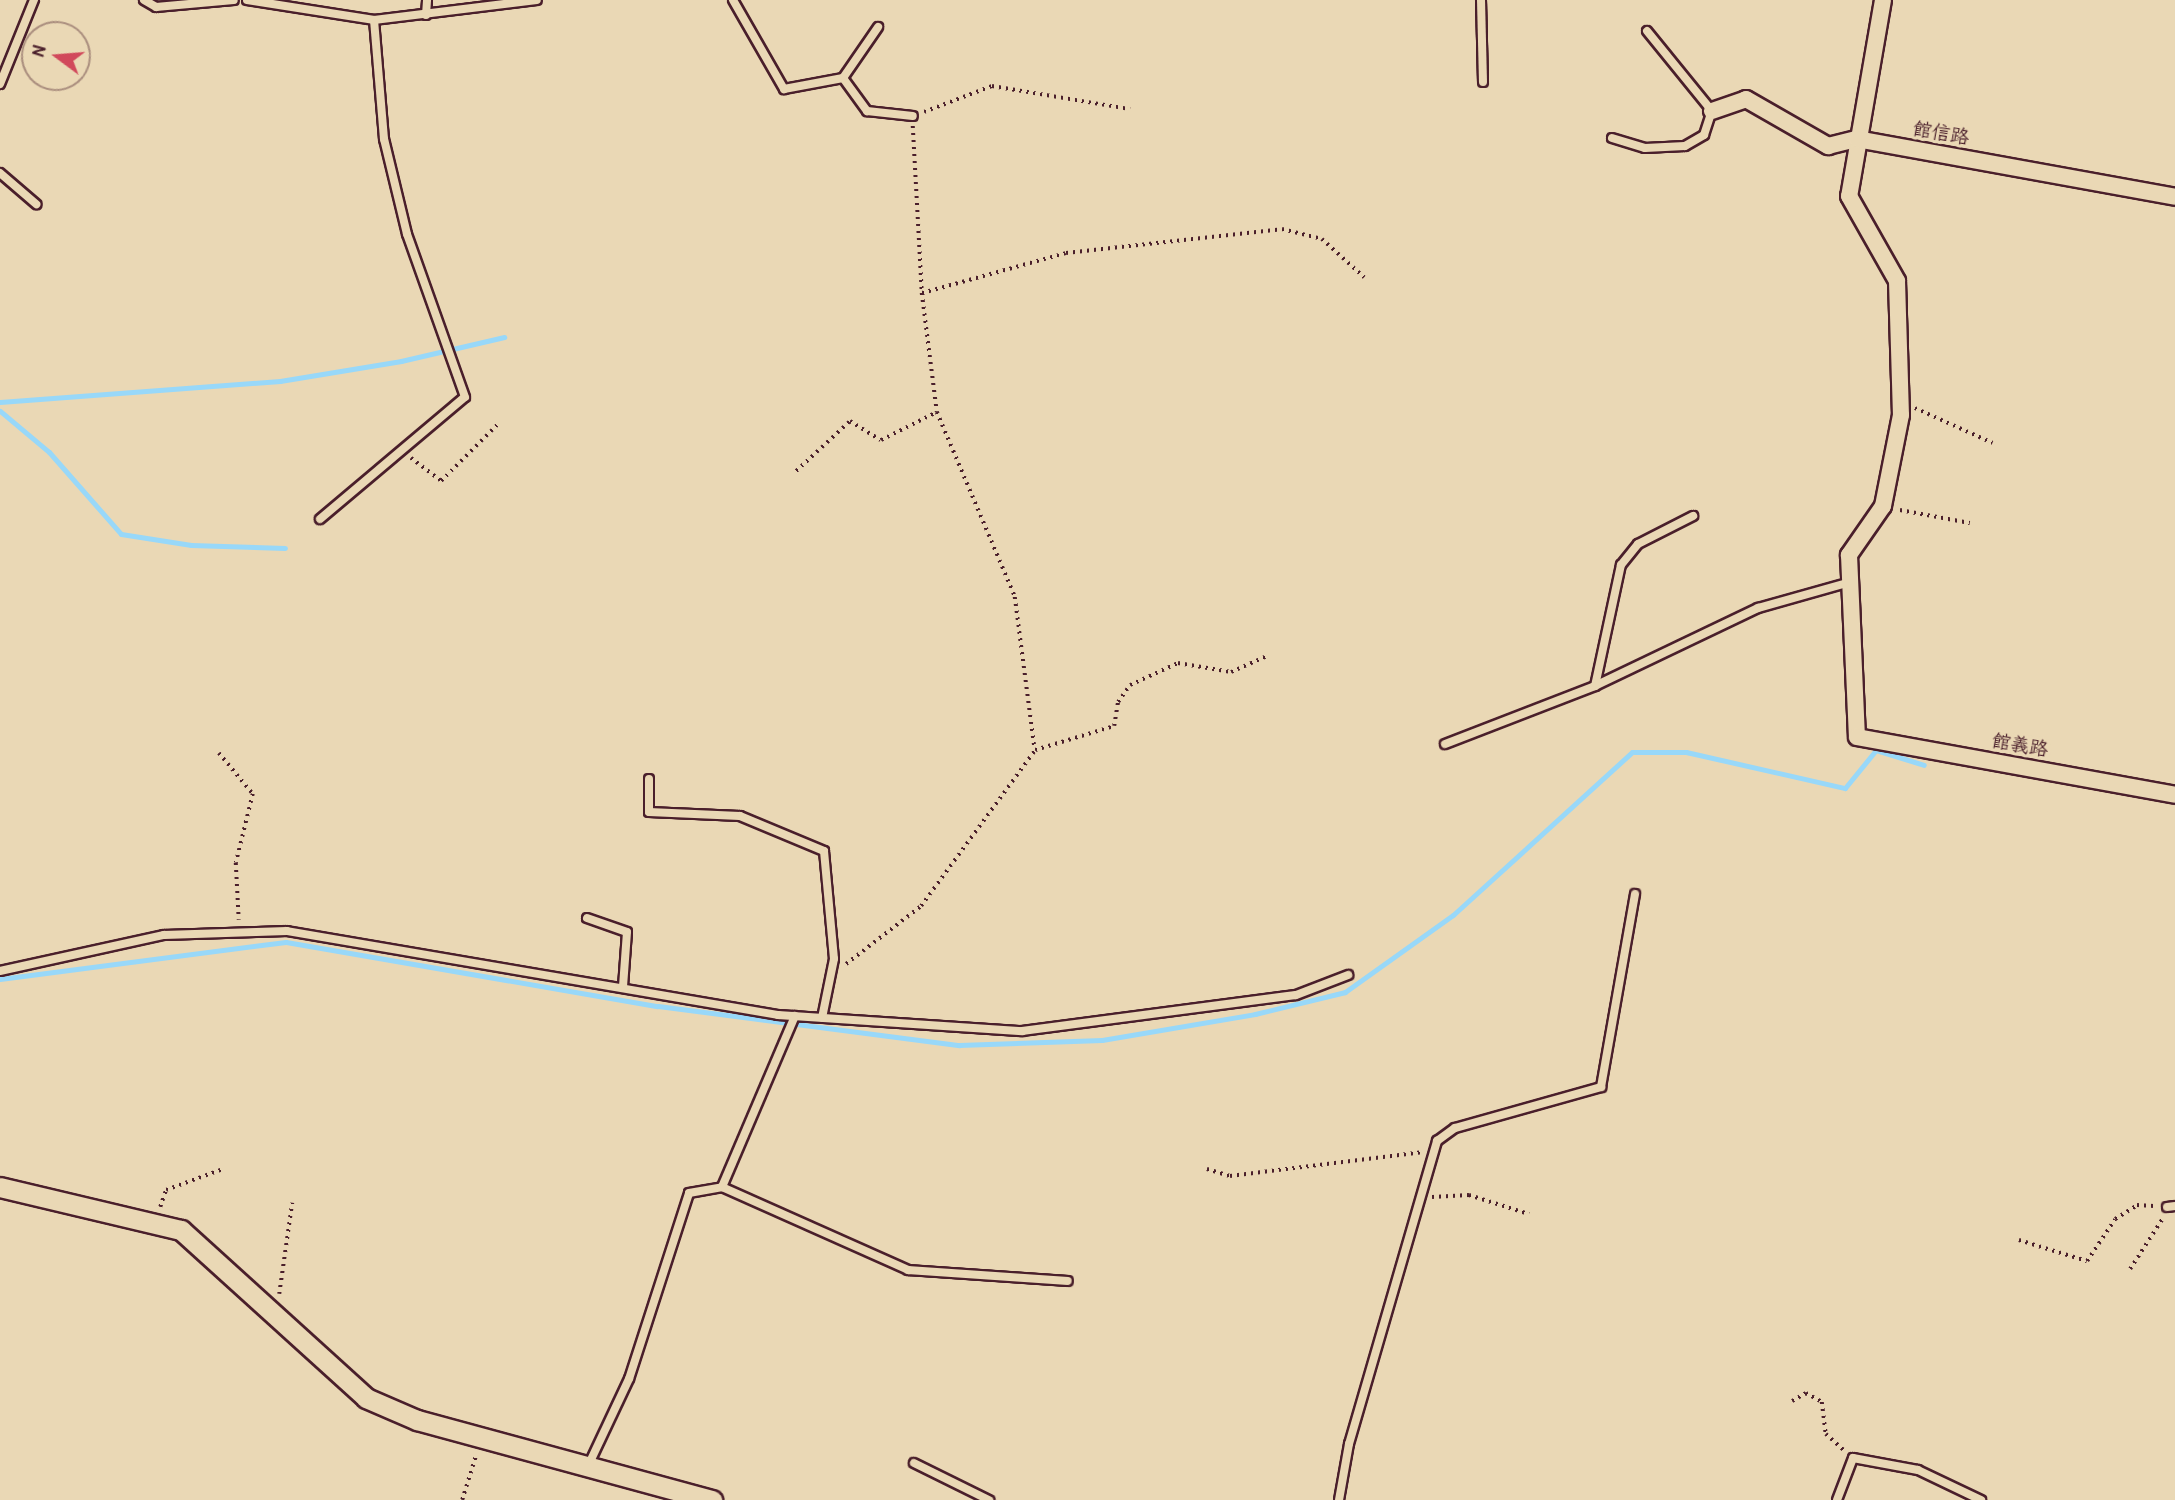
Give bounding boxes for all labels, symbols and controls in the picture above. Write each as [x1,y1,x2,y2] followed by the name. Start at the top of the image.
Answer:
[21,21,91,91] north arrow
[24,42,52,59] text: N
[1911,117,1971,149] street label: 館信路
[1990,729,2050,761] street label: 館義路

